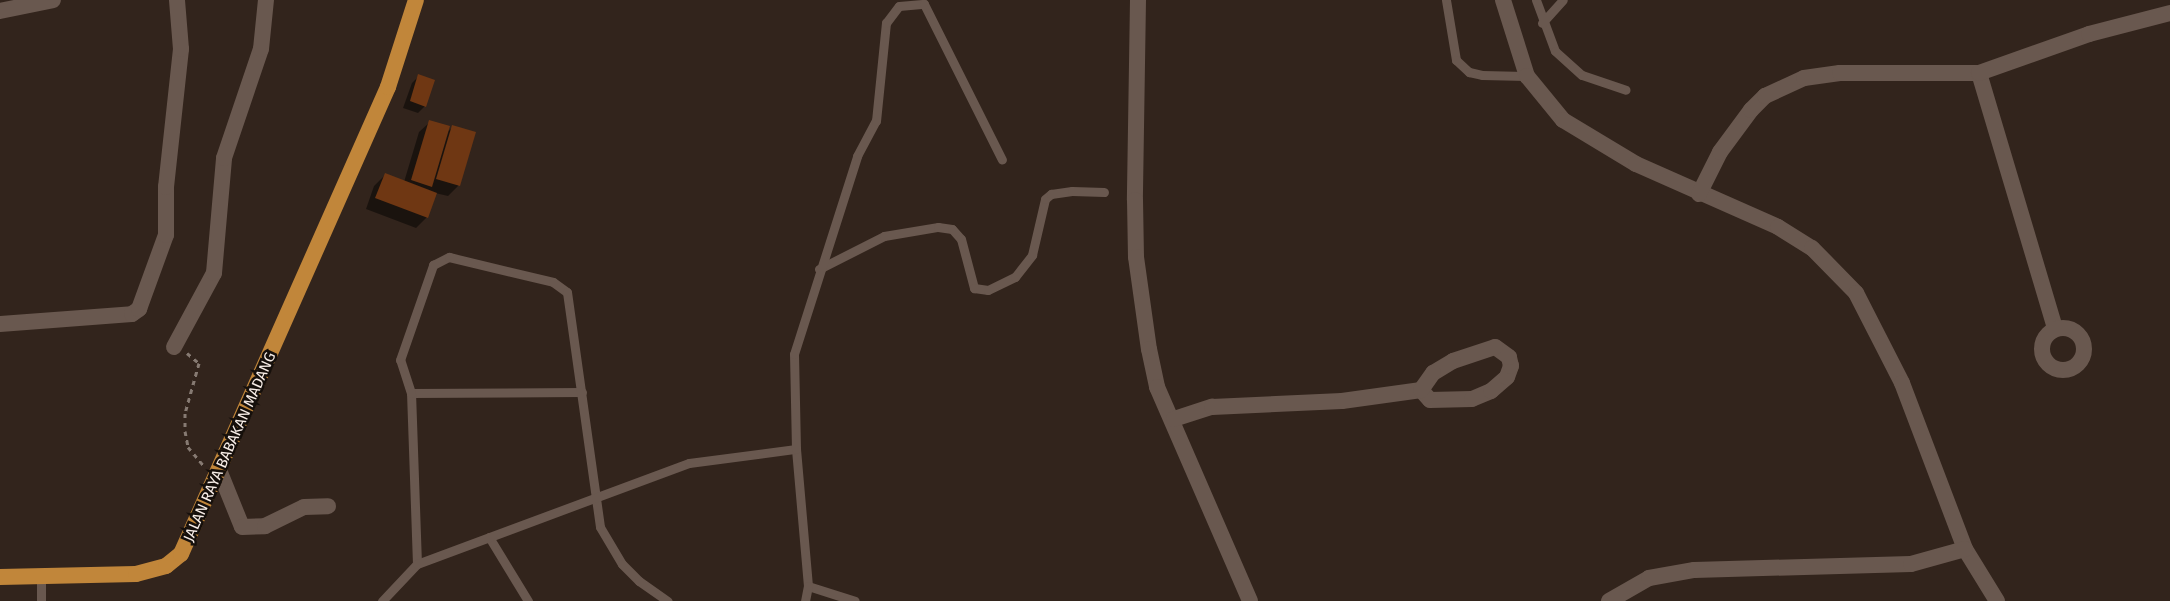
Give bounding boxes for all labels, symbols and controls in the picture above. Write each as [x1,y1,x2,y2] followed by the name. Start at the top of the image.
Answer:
[180,349,280,545] street label: JALAN RAYA BABAKAN MADANG

